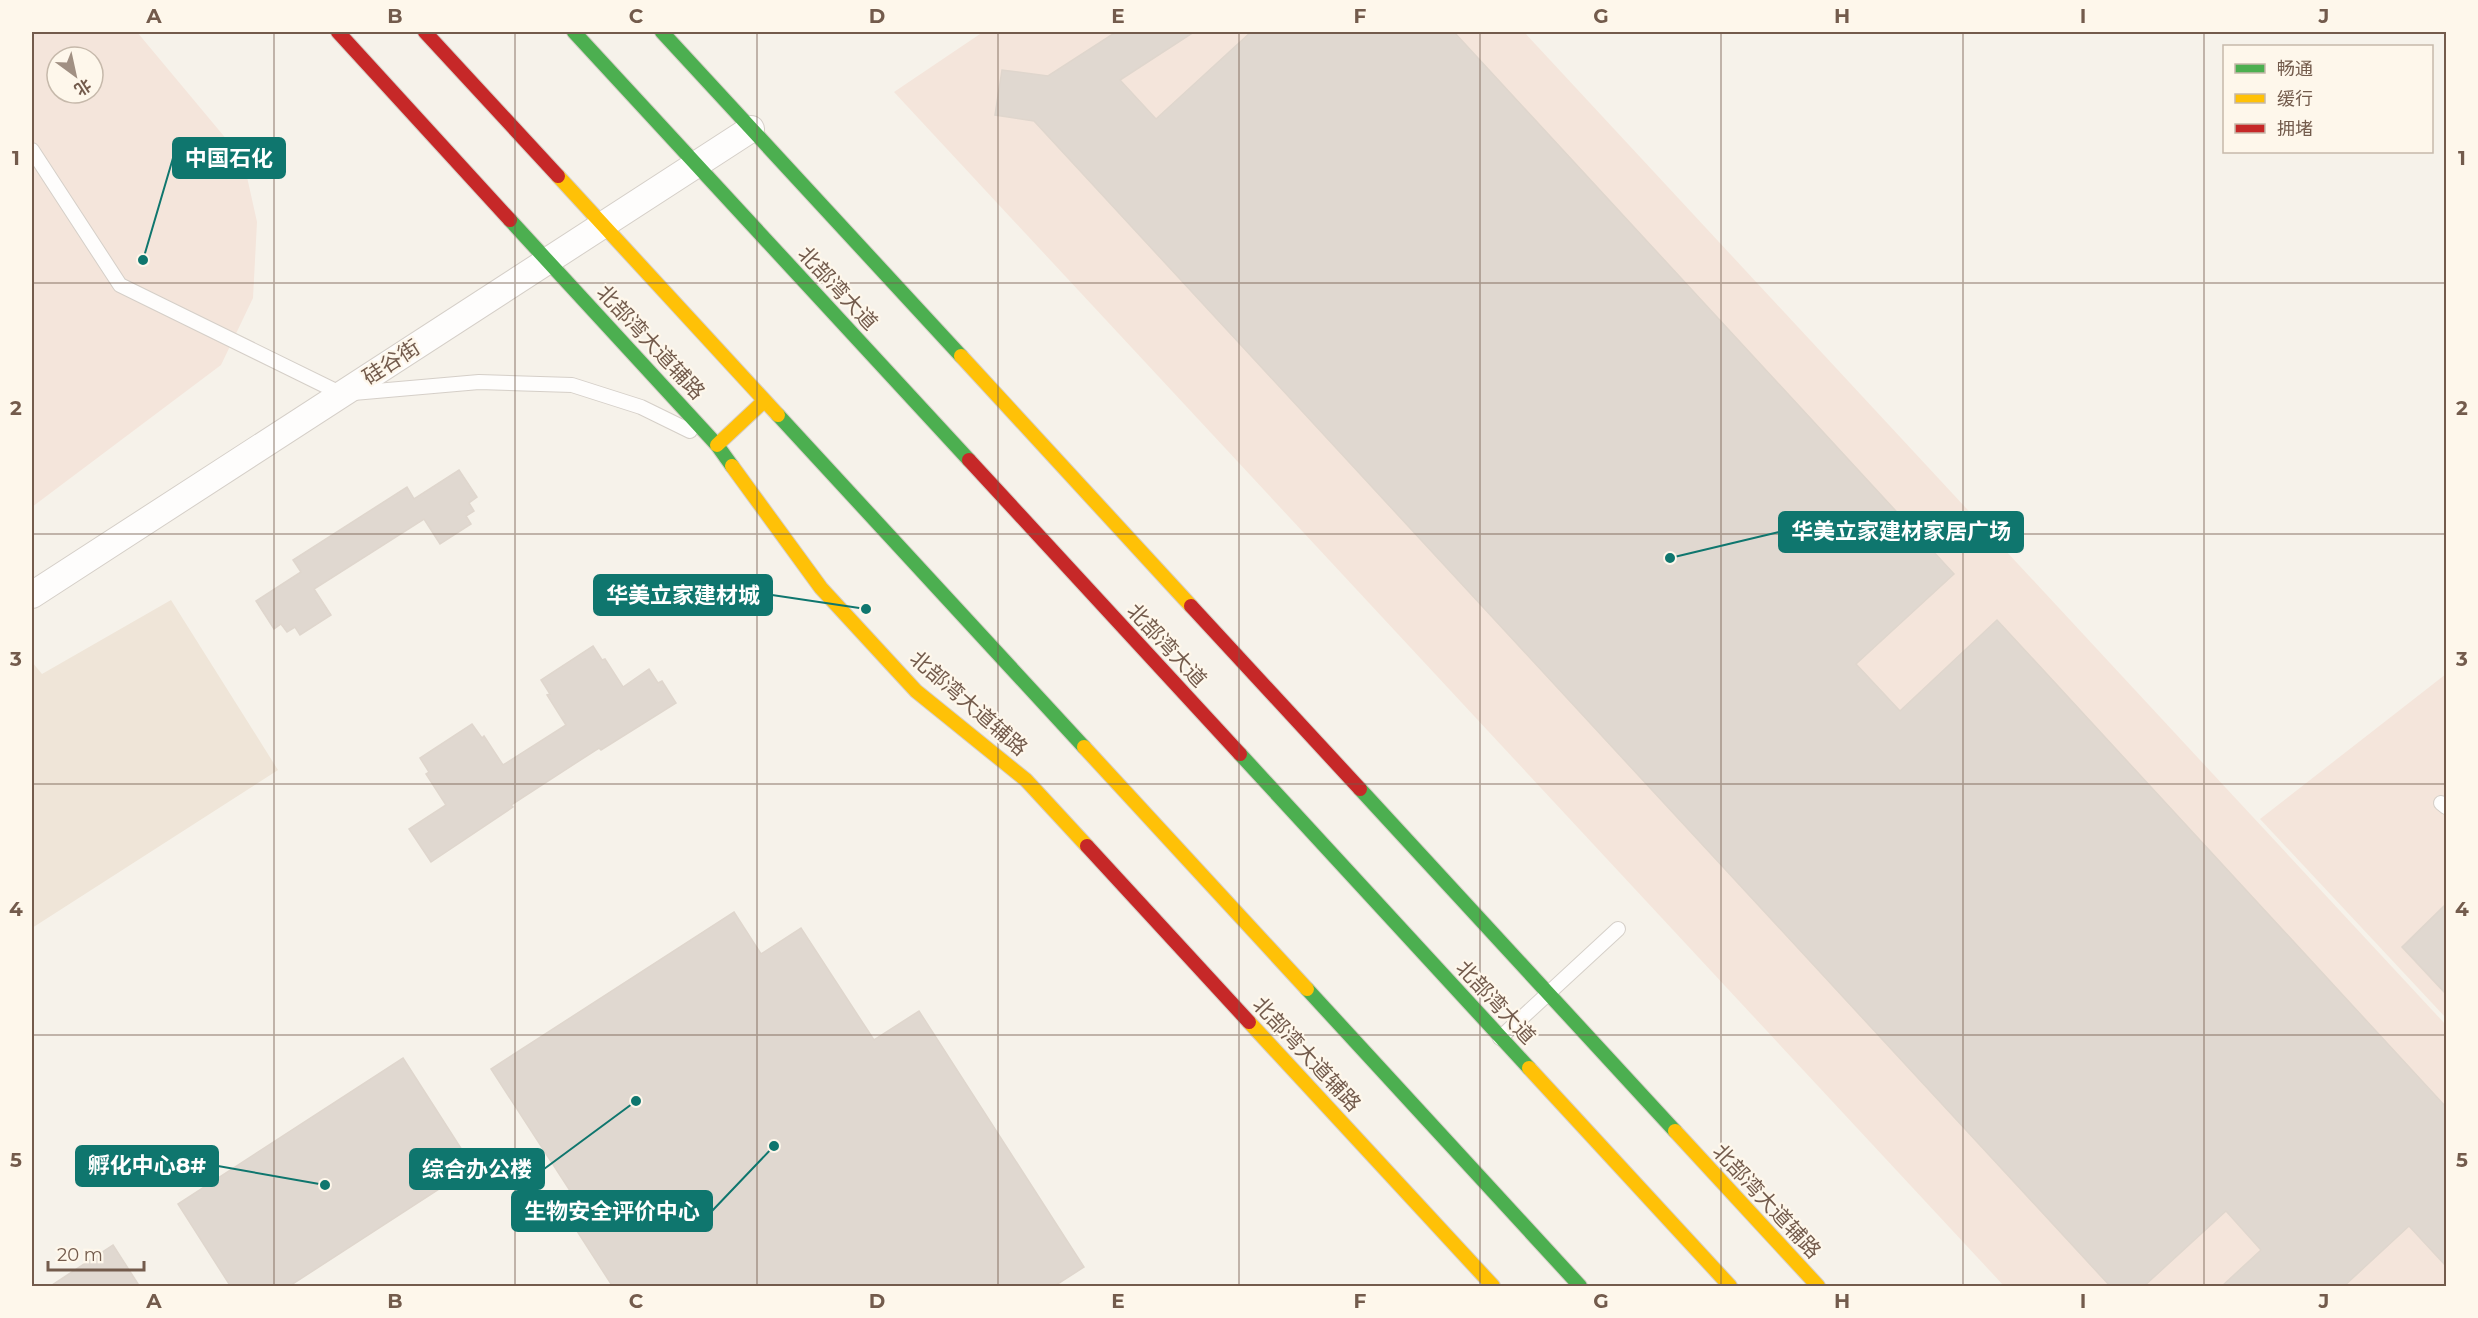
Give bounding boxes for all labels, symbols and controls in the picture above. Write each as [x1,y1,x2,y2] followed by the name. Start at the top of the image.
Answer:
[145,4,162,28] text: A
[387,4,403,28] text: B
[629,4,644,28] text: C
[869,4,885,28] text: D
[1111,4,1125,28] text: E
[1354,4,1367,28] text: F
[1593,4,1609,28] text: G
[1834,4,1850,28] text: H
[2080,4,2086,28] text: I
[2318,4,2329,28] text: J
[45,45,105,105] north arrow
[2223,45,2433,153] legend
[2277,58,2313,80] text: 畅通
[71,75,95,99] text: 北
[2277,88,2313,110] text: 缓行
[2277,118,2313,140] text: 拥堵
[173,138,285,178] callout: 中国石化
[185,145,273,172] text: 中国石化
[12,146,20,170] text: 1
[2458,146,2466,170] text: 1
[793,241,883,335] street label: 北部湾大道
[592,280,710,404] street label: 北部湾大道辅路
[358,334,424,390] street label: 硅谷街
[10,396,22,420] text: 2
[2456,396,2468,420] text: 2
[1779,512,2023,552] callout: 华美立家建材家居广场
[1791,518,2011,545] text: 华美立家建材家居广场
[594,575,772,615] callout: 华美立家建材城
[606,582,760,609] text: 华美立家建材城
[1122,598,1212,692] street label: 北部湾大道
[905,645,1033,761] street label: 北部湾大道辅路
[9,647,22,671] text: 3
[2455,647,2468,671] text: 3
[9,897,23,921] text: 4
[2455,897,2469,921] text: 4
[1451,955,1541,1049] street label: 北部湾大道
[1248,992,1366,1116] street label: 北部湾大道辅路
[1708,1139,1826,1263] street label: 北部湾大道辅路
[76,1146,218,1186] callout: 孵化中心8#
[10,1148,22,1172] text: 5
[2456,1148,2468,1172] text: 5
[410,1149,544,1189] callout: 综合办公楼
[88,1152,206,1179] text: 孵化中心8#
[422,1156,532,1183] text: 综合办公楼
[512,1191,712,1231] callout: 生物安全评价中心
[524,1198,700,1225] text: 生物安全评价中心
[48,1234,144,1272] scale bar
[57,1244,103,1266] text: 20 m
[145,1289,162,1313] text: A
[387,1289,403,1313] text: B
[629,1289,644,1313] text: C
[869,1289,885,1313] text: D
[1111,1289,1125,1313] text: E
[1354,1289,1367,1313] text: F
[1593,1289,1609,1313] text: G
[1834,1289,1850,1313] text: H
[2080,1289,2086,1313] text: I
[2318,1289,2329,1313] text: J

